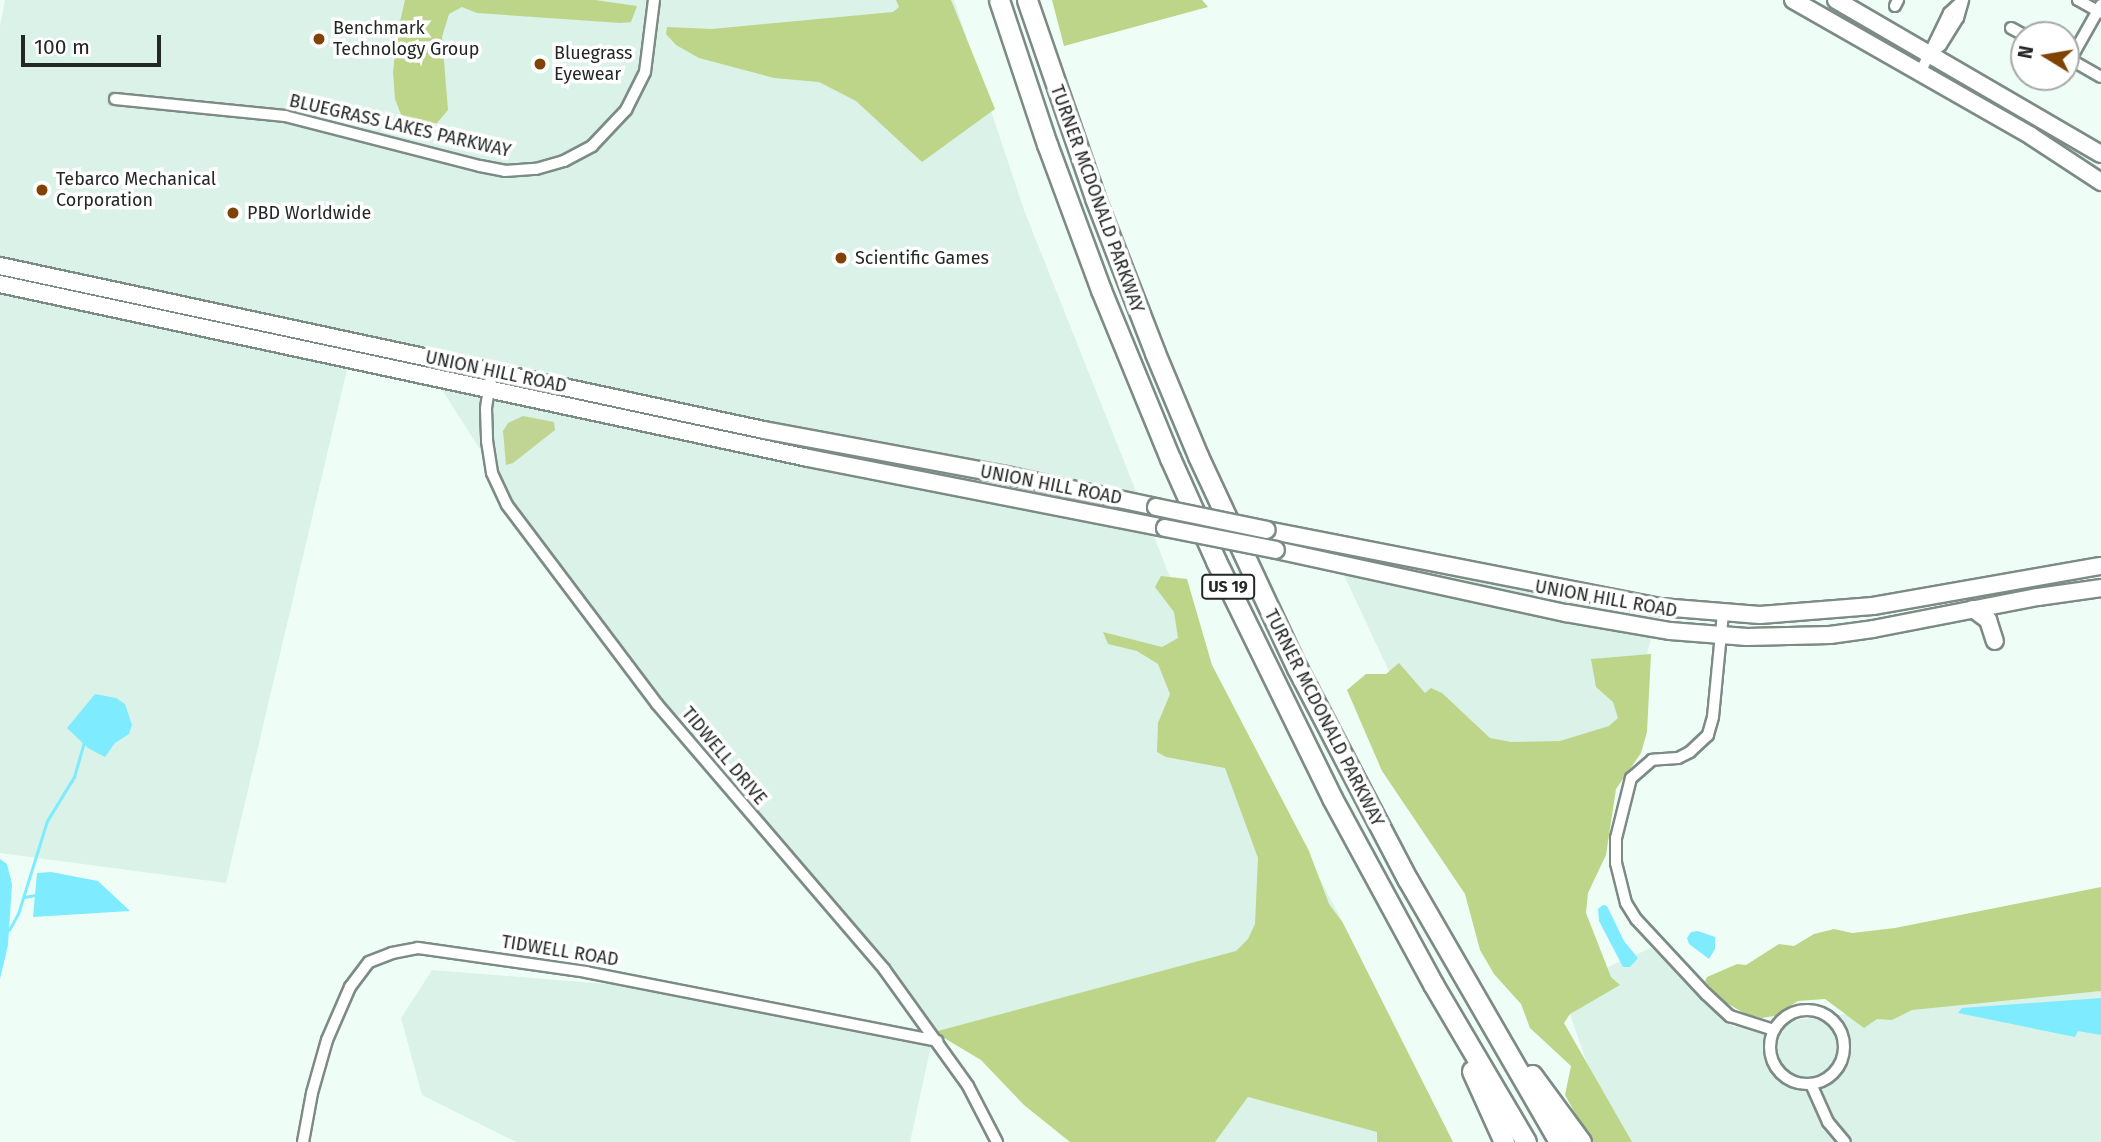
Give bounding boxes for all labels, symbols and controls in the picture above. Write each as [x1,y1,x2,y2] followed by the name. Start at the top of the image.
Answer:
[333,18,479,60] place label: Benchmark Technology Group
[24,21,164,65] scale bar
[2010,21,2080,91] north arrow
[311,31,327,47] marker: Benchmark Technology Group
[34,34,90,60] text: 100 m
[554,43,632,86] place label: Bluegrass Eyewear
[2013,44,2038,61] text: N
[532,56,548,72] marker: Bluegrass Eyewear
[1046,82,1148,316] street label: TURNER MCDONALD PARKWAY
[287,90,513,162] street label: BLUEGRASS LAKES PARKWAY
[56,169,216,212] place label: Tebarco Mechanical Corporation
[34,182,50,198] marker: Tebarco Mechanical Corporation
[247,202,371,224] place label: PBD Worldwide
[225,205,241,221] marker: PBD Worldwide
[855,247,989,269] place label: Scientific Games
[833,250,849,266] marker: Scientific Games
[423,346,569,398] street label: UNION HILL ROAD
[978,461,1124,509] street label: UNION HILL ROAD
[1200,574,1256,600] road number: US 19
[1533,576,1679,622] street label: UNION HILL ROAD
[1260,606,1388,830] street label: TURNER MCDONALD PARKWAY
[677,703,771,809] street label: TIDWELL DRIVE
[500,931,620,971] street label: TIDWELL ROAD

